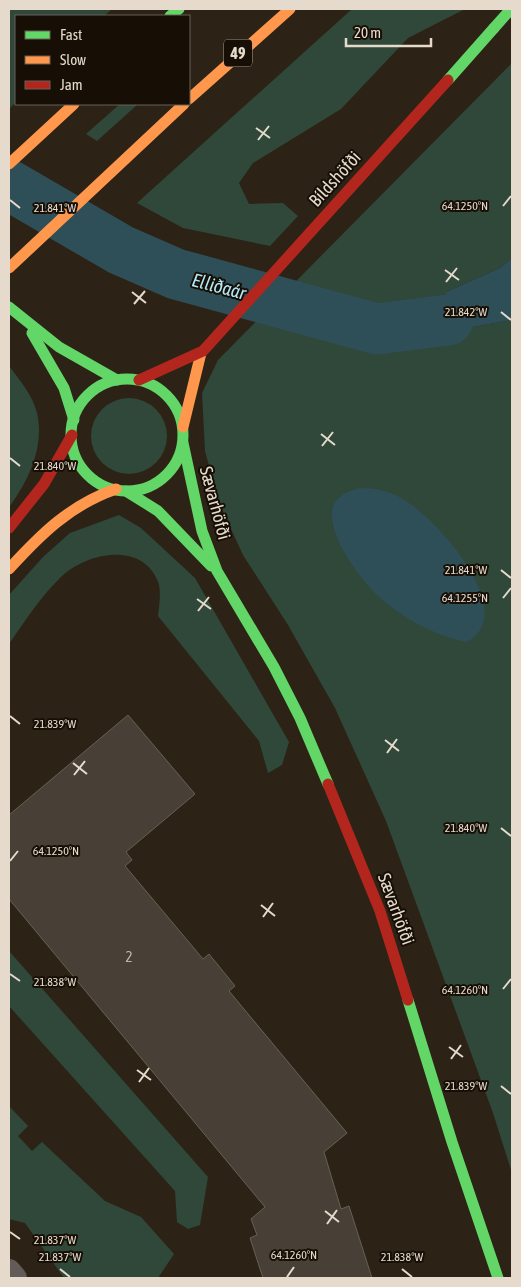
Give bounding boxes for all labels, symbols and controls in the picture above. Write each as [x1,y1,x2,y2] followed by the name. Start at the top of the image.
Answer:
[15,15,190,105] legend
[346,15,431,47] scale bar
[354,24,381,41] text: 20 m
[60,26,82,43] text: Fast
[224,40,252,66] road number: 49
[60,51,86,68] text: Slow
[60,76,83,93] text: Jam
[304,147,365,211] street label: Bíldshöfði
[442,199,488,213] text: 64.1250°N
[34,201,76,215] text: 21.841°W
[190,268,250,304] water label: Elliðaár
[445,305,487,319] text: 21.842°W
[34,459,76,473] text: 21.840°W
[196,464,235,542] street label: Sævarhöfði
[445,563,487,577] text: 21.841°W
[442,591,488,605] text: 64.1255°N
[34,717,76,731] text: 21.839°W
[445,821,487,835] text: 21.840°W
[33,844,79,858] text: 64.1250°N
[374,870,419,948] street label: Sævarhöfði
[125,948,133,965] house number: 2
[34,975,76,989] text: 21.838°W
[442,983,488,997] text: 64.1260°N
[445,1079,487,1093] text: 21.839°W
[34,1233,76,1247] text: 21.837°W
[271,1248,317,1262] text: 64.1260°N
[39,1250,81,1264] text: 21.837°W
[381,1250,423,1264] text: 21.838°W

